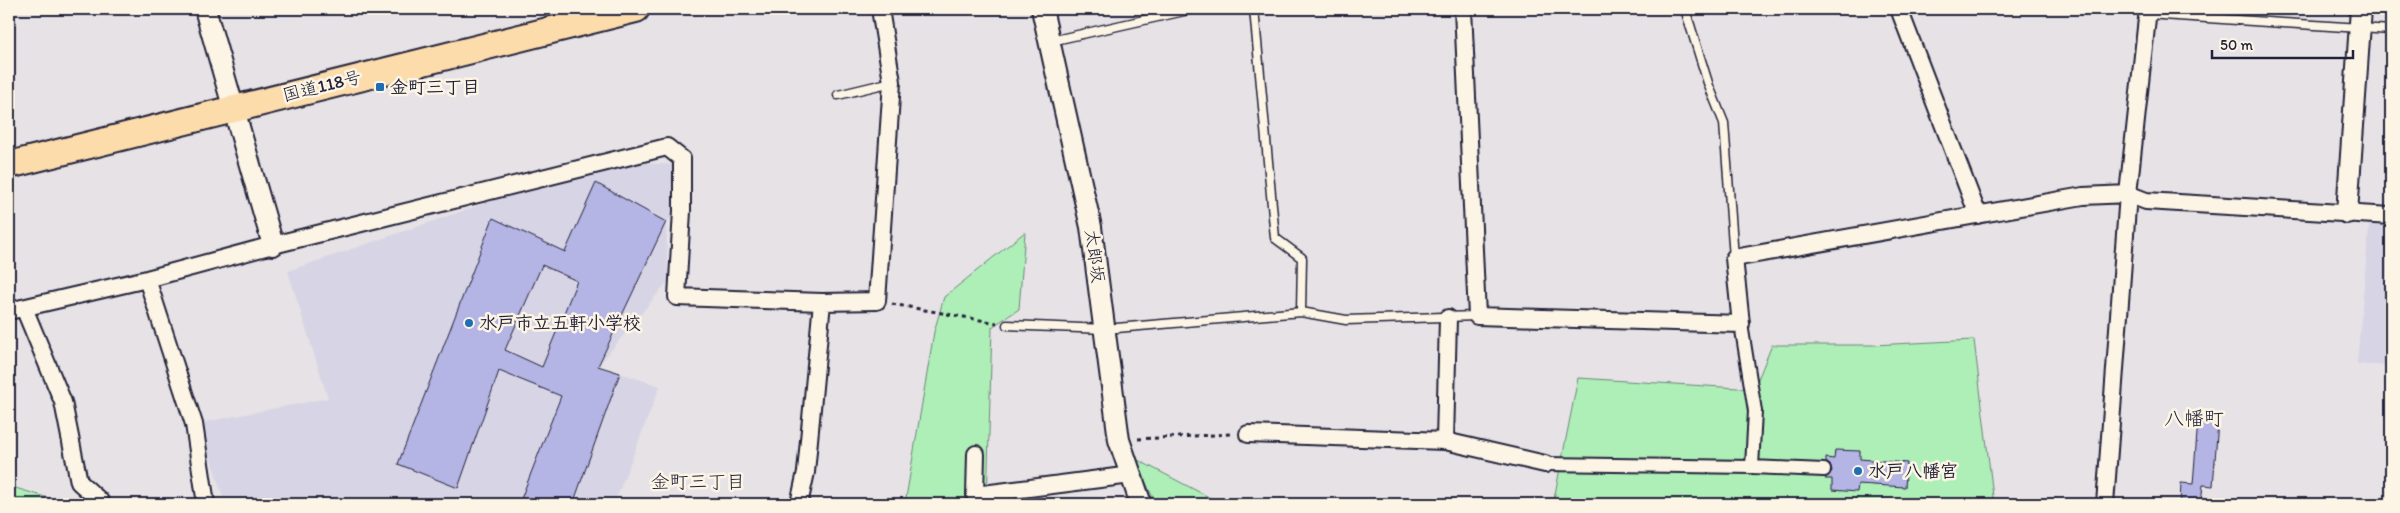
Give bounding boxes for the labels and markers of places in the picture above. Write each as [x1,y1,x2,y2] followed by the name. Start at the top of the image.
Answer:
[390,76,480,98] place label: 金町三丁目
[374,81,386,93] marker: 金町三丁目
[479,312,641,334] place label: 水戸市立五軒小学校
[463,317,475,329] marker: 水戸市立五軒小学校
[1868,460,1958,482] place label: 水戸八幡宮
[1852,465,1864,477] marker: 水戸八幡宮

